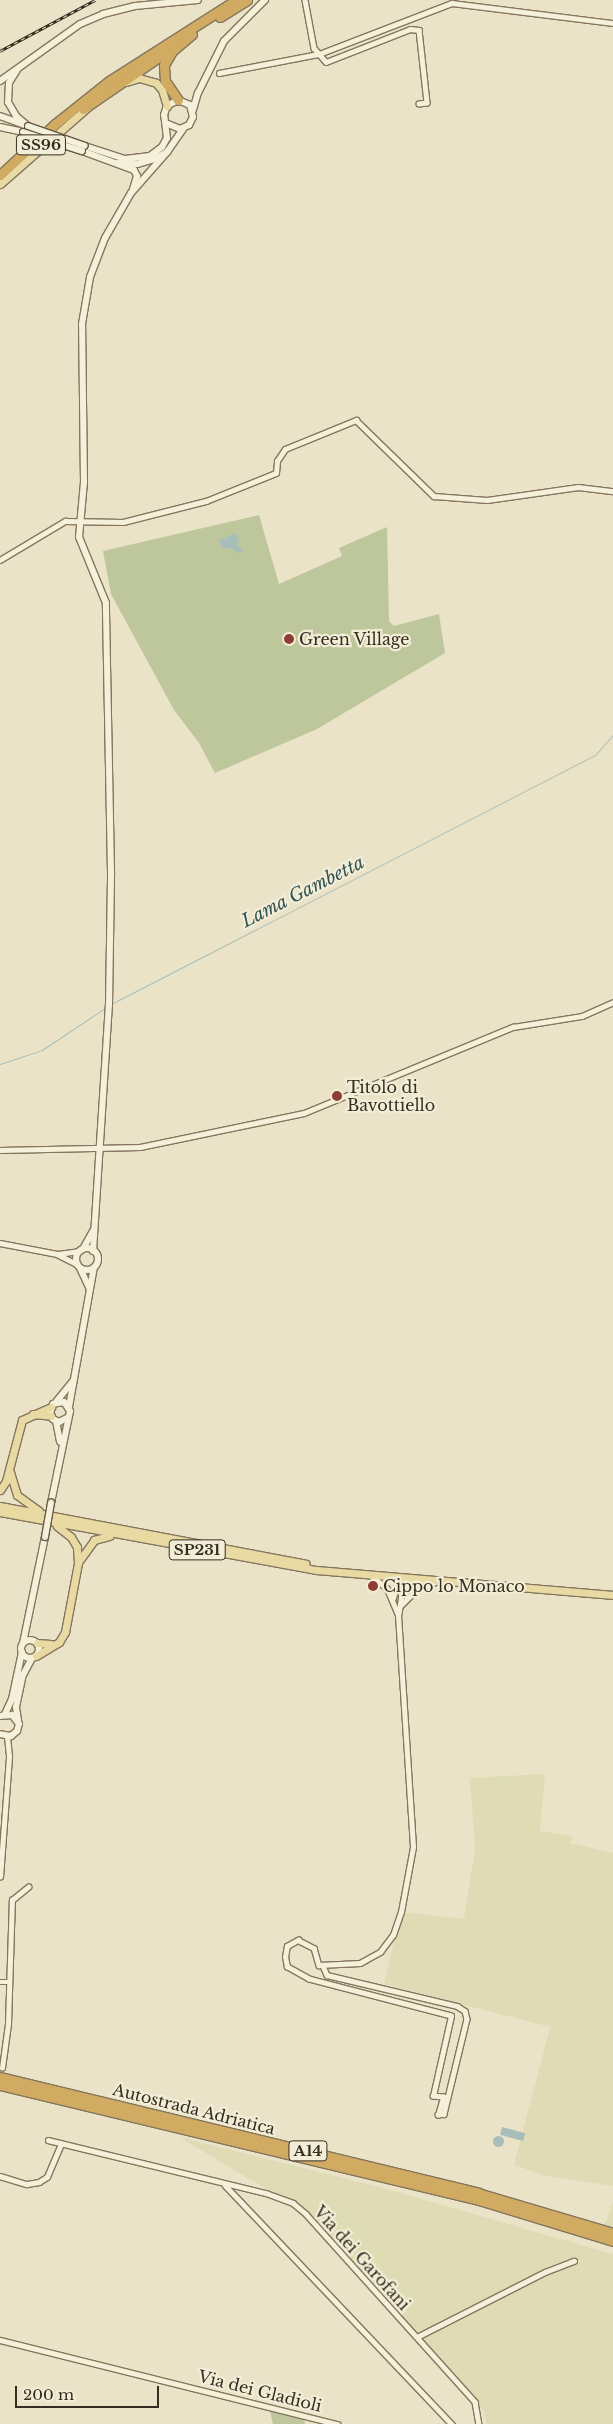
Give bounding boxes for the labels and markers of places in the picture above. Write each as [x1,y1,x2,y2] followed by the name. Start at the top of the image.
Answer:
[299,629,410,649] place label: Green Village
[283,633,295,645] marker: Green Village
[347,1077,435,1115] place label: Titolo di Bavottiello
[331,1090,343,1102] marker: Titolo di Bavottiello
[383,1576,525,1596] place label: Cippo lo Monaco
[367,1580,379,1592] marker: Cippo lo Monaco

